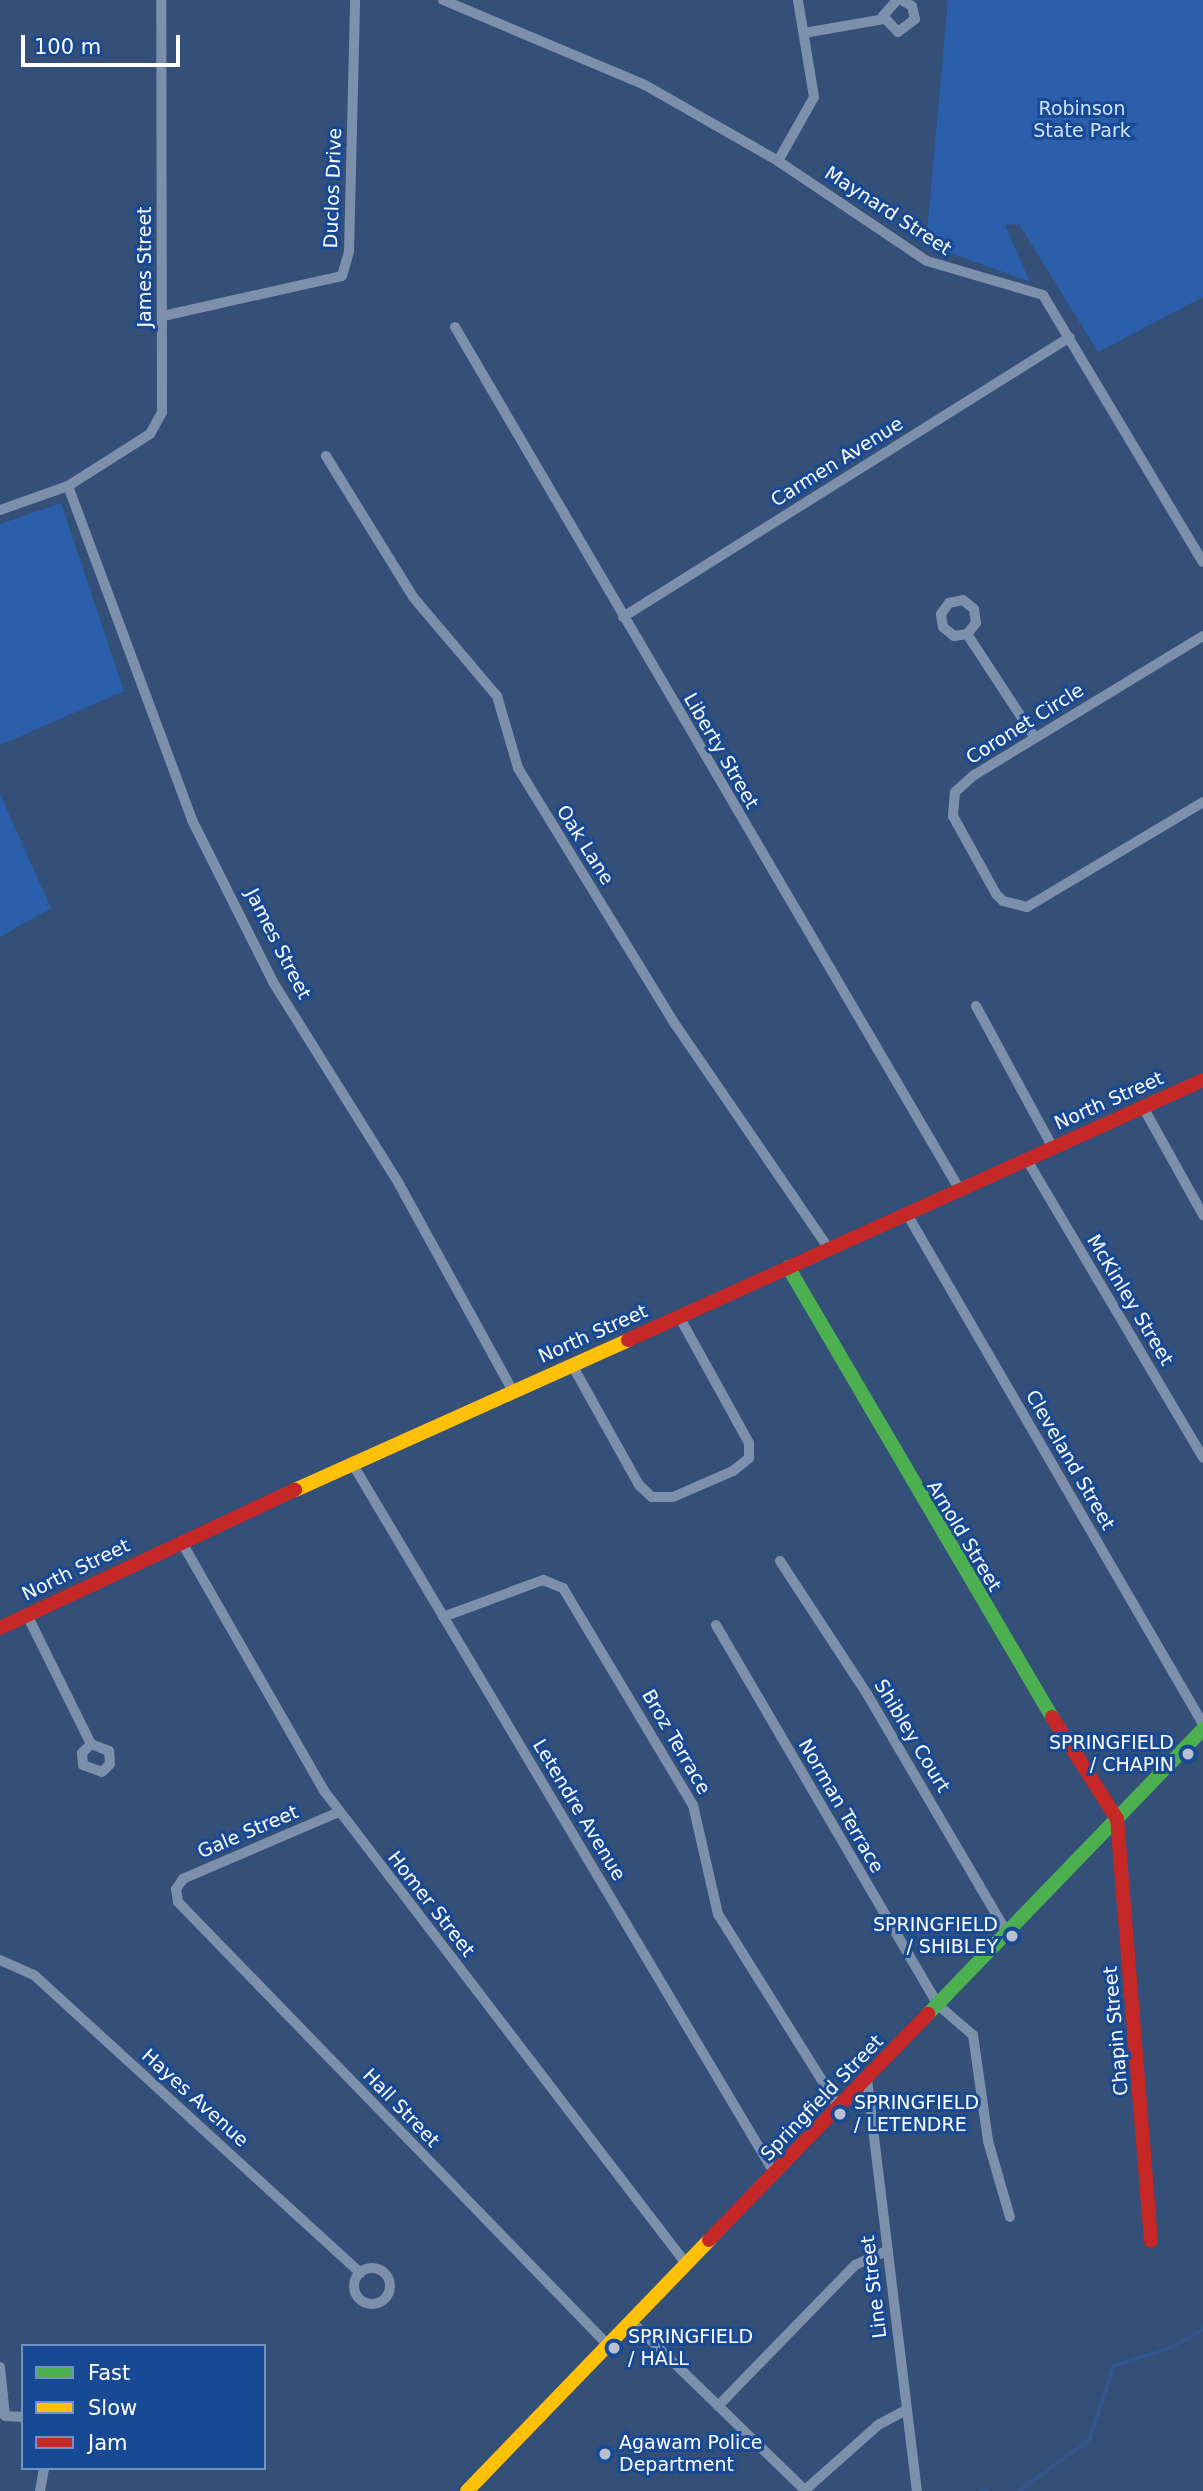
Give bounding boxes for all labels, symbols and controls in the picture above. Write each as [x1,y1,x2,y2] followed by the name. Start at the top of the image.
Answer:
[24,21,184,65] scale bar
[34,35,101,59] text: 100 m
[1033,98,1131,142] park label: Robinson State Park
[320,127,346,249] street label: Duclos Drive
[820,162,956,260] street label: Maynard Street
[134,206,156,328] street label: James Street
[767,412,907,512] street label: Carmen Avenue
[962,679,1088,769] street label: Coronet Circle
[679,689,763,813] street label: Liberty Street
[552,801,618,889] street label: Oak Lane
[240,885,316,1003] street label: James Street
[1051,1067,1167,1135] street label: North Street
[1082,1230,1178,1370] street label: McKinley Street
[535,1300,651,1368] street label: North Street
[1021,1386,1119,1534] street label: Cleveland Street
[922,1476,1006,1596] street label: Arnold Street
[18,1534,134,1606] street label: North Street
[869,1675,955,1797] street label: Shibley Court
[637,1686,715,1798] street label: Broz Terrace
[1049,1732,1174,1776] place label: SPRINGFIELD / CHAPIN
[528,1735,630,1885] street label: Letendre Avenue
[793,1735,889,1877] street label: Norman Terrace
[1180,1746,1196,1762] marker: SPRINGFIELD / CHAPIN
[194,1801,302,1863] street label: Gale Street
[383,1847,479,1961] street label: Homer Street
[873,1914,998,1958] place label: SPRINGFIELD / SHIBLEY
[1004,1928,1020,1944] marker: SPRINGFIELD / SHIBLEY
[1099,1965,1133,2097] street label: Chapin Street
[756,2030,888,2166] street label: Springfield Street
[137,2044,253,2152] street label: Hayes Avenue
[358,2064,444,2152] street label: Hall Street
[854,2092,979,2136] place label: SPRINGFIELD / LETENDRE
[832,2106,848,2122] marker: SPRINGFIELD / LETENDRE
[856,2234,892,2340] street label: Line Street
[628,2326,753,2370] place label: SPRINGFIELD / HALL
[606,2340,622,2356] marker: SPRINGFIELD / HALL
[21,2344,266,2470] legend
[88,2361,130,2385] text: Fast
[88,2396,137,2420] text: Slow
[88,2431,128,2455] text: Jam
[619,2432,763,2476] place label: Agawam Police Department
[597,2446,613,2462] marker: Agawam Police Department

